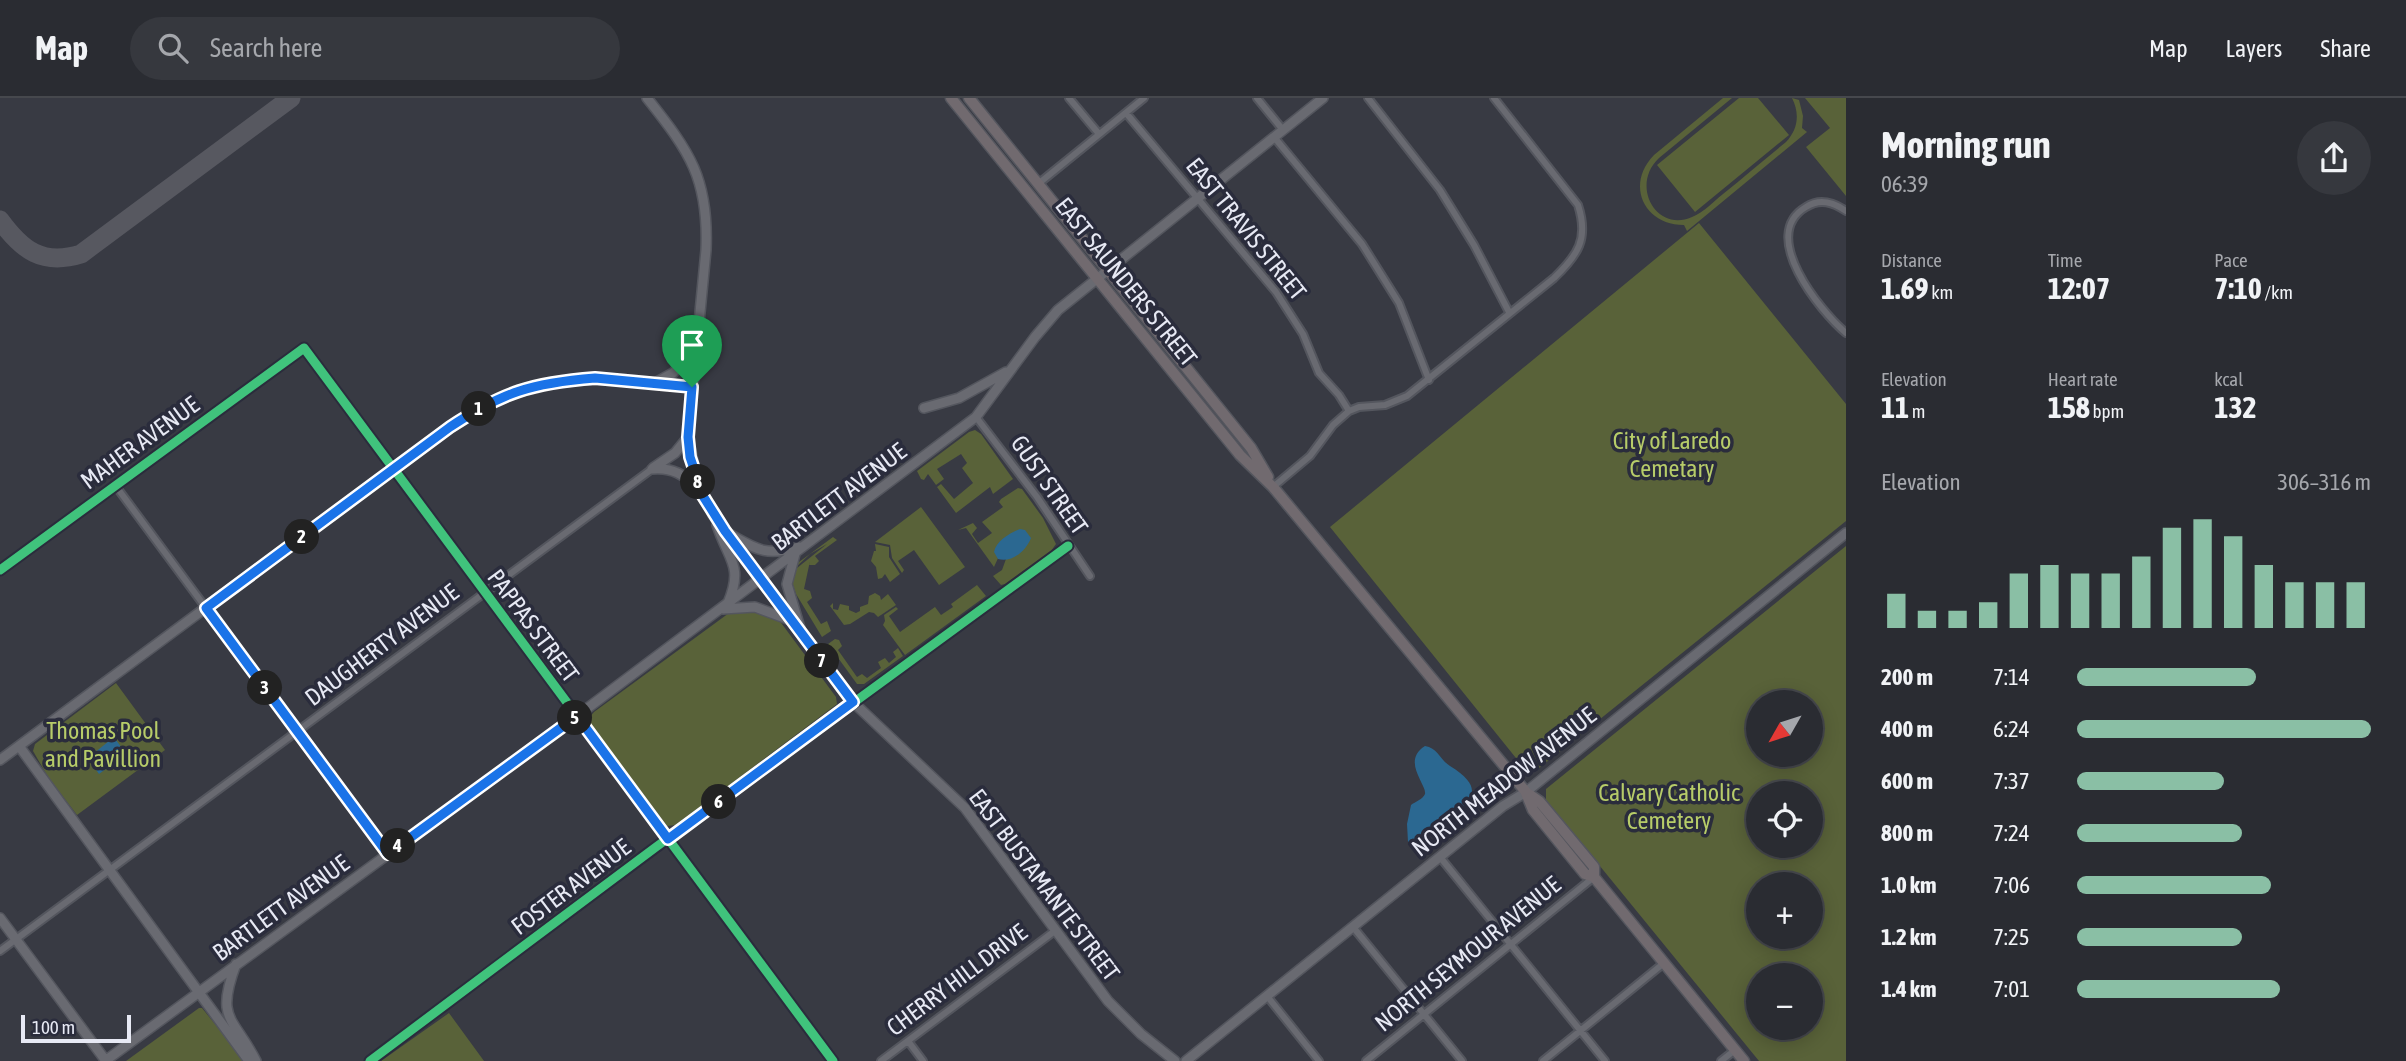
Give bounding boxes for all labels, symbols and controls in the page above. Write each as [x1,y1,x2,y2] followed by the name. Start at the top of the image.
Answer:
[130,17,620,80] search box
[35,29,88,67] text: Map
[154,29,192,67] icon: search
[210,33,322,63] text: Search here
[2149,35,2188,62] text: Map
[2226,35,2282,62] text: Layers
[2320,35,2371,62] text: Share
[2297,121,2371,195] button: share
[1881,123,2051,166] text: Morning run
[1181,152,1312,305] street label: EAST TRAVIS STREET
[1881,171,1928,197] text: 06:39
[1050,192,1203,372] street label: EAST SAUNDERS STREET
[1881,249,1942,271] text: Distance
[2048,249,2082,271] text: Time
[2214,249,2248,271] text: Pace
[1881,271,1929,305] text: 1.69
[2048,271,2110,305] text: 12:07
[2214,271,2262,305] text: 7:10
[1929,281,1953,303] text: km
[2262,281,2293,303] text: /km
[662,315,722,387] pin
[673,326,711,364] icon: arrive
[1881,368,1947,390] text: Elevation
[2048,368,2118,390] text: Heart rate
[2214,368,2243,390] text: kcal
[1881,390,1909,424] text: 11
[2048,390,2090,424] text: 158
[2214,390,2257,424] text: 132
[76,391,204,494] street label: MAHER AVENUE
[462,392,496,426] pin: 1
[474,397,483,419] text: 1
[1909,400,1926,422] text: m
[2090,400,2124,422] text: bpm
[1613,427,1731,482] park label: City of Laredo Cemetary
[1006,430,1094,540] street label: GUST STREET
[766,437,911,556] street label: BARTLETT AVENUE
[680,464,716,500] pin: 8
[1881,469,1961,495] text: Elevation
[2277,469,2371,495] text: 306–316 m
[693,470,702,492] text: 8
[284,520,320,555] pin: 2
[297,525,306,547] text: 2
[482,564,585,688] street label: PAPPAS STREET
[300,578,464,711] street label: DAUGHERTY AVENUE
[804,644,840,678] pin: 7
[817,649,826,671] text: 7
[1881,664,1933,690] text: 200 m
[1993,664,2030,690] text: 7:14
[247,670,282,706] pin: 3
[260,676,269,698] text: 3
[1746,690,1824,766] north arrow
[1746,690,1823,1040] map controls
[558,700,592,736] pin: 5
[1406,701,1601,862] street label: NORTH MEADOW AVENUE
[570,706,579,728] text: 5
[1881,716,1933,742] text: 400 m
[1993,716,2030,742] text: 6:24
[45,717,161,772] park label: Thomas Pool and Pavillion
[1881,768,1933,794] text: 600 m
[1993,768,2030,794] text: 7:37
[1598,779,1740,834] park label: Calvary Catholic Cemetery
[1746,781,1823,858] button: locate
[702,784,736,820] pin: 6
[964,784,1125,986] street label: EAST BUSTAMANTE STREET
[714,790,723,812] text: 6
[1881,820,1933,846] text: 800 m
[1993,820,2030,846] text: 7:24
[380,828,416,864] pin: 4
[506,833,635,940] street label: FOSTER AVENUE
[393,834,402,856] text: 4
[207,849,354,966] street label: BARTLETT AVENUE
[1370,871,1566,1037] street label: NORTH SEYMOUR AVENUE
[1746,872,1823,949] button: +
[1881,872,1937,898] text: 1.0 km
[1993,872,2030,898] text: 7:06
[881,918,1032,1041] street label: CHERRY HILL DRIVE
[1881,924,1937,950] text: 1.2 km
[1993,924,2030,950] text: 7:25
[1746,963,1823,1040] button: −
[1881,976,1937,1002] text: 1.4 km
[1993,976,2030,1002] text: 7:01
[21,1012,131,1044] scale bar
[32,1016,75,1038] text: 100 m

